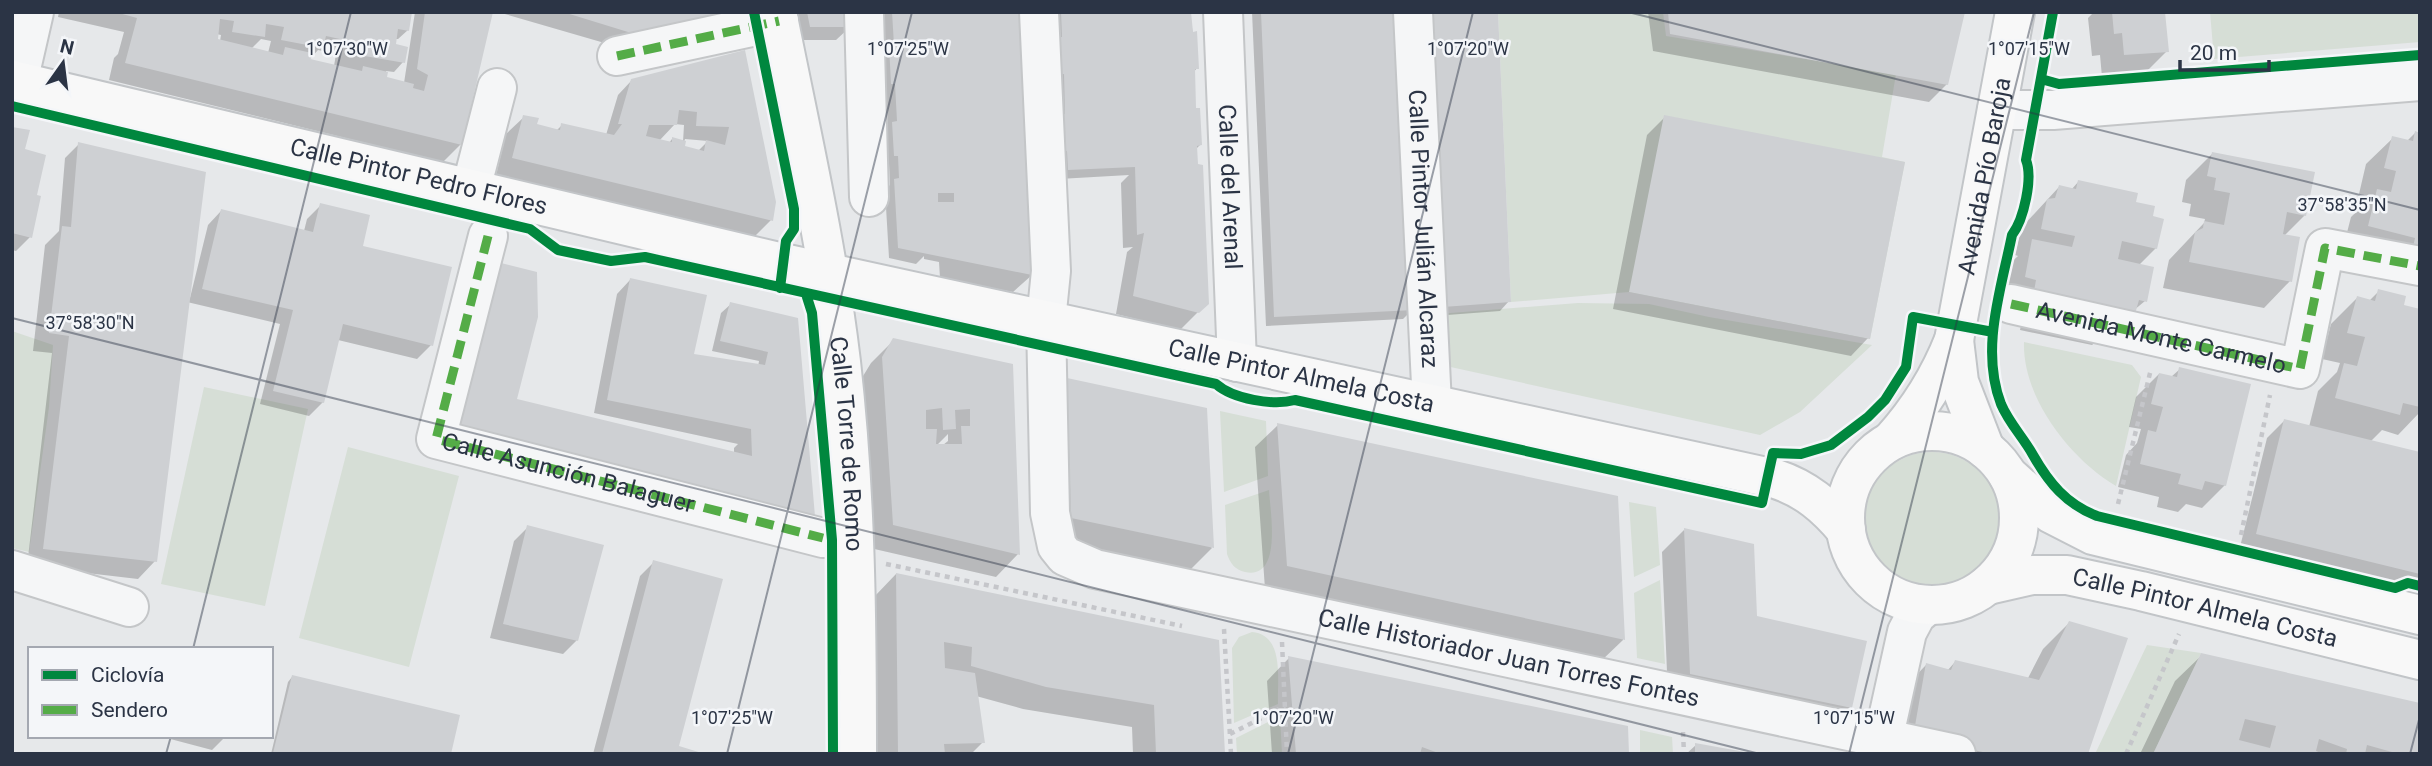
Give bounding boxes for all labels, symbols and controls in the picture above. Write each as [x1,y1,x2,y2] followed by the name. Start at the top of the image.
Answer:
[28,28,98,98] north arrow
[2180,28,2269,72] scale bar
[58,34,76,60] text: N
[306,38,388,59] text: 1°07'30"W
[867,38,949,59] text: 1°07'25"W
[1427,38,1509,59] text: 1°07'20"W
[1988,38,2070,59] text: 1°07'15"W
[2190,41,2237,65] text: 20 m
[1952,75,2017,277] street label: Avenida Pío Baroja
[1403,89,1444,369] street label: Calle Pintor Julián Alcaraz
[1213,104,1247,270] street label: Calle del Arenal
[287,132,550,221] street label: Calle Pintor Pedro Flores
[2297,194,2387,215] text: 37°58'35"N
[2034,296,2289,379] street label: Avenida Monte Carmelo
[45,312,135,333] text: 37°58'30"N
[1166,333,1437,418] street label: Calle Pintor Almela Costa
[824,335,868,552] street label: Calle Torre de Romo
[439,427,697,519] street label: Calle Asunción Balaguer
[2070,563,2340,653] street label: Calle Pintor Almela Costa
[1315,603,1702,712] street label: Calle Historiador Juan Torres Fontes
[28,647,273,738] legend
[91,663,165,687] text: Ciclovía
[91,698,168,722] text: Sendero
[691,707,773,728] text: 1°07'25"W
[1252,707,1334,728] text: 1°07'20"W
[1813,707,1895,728] text: 1°07'15"W

